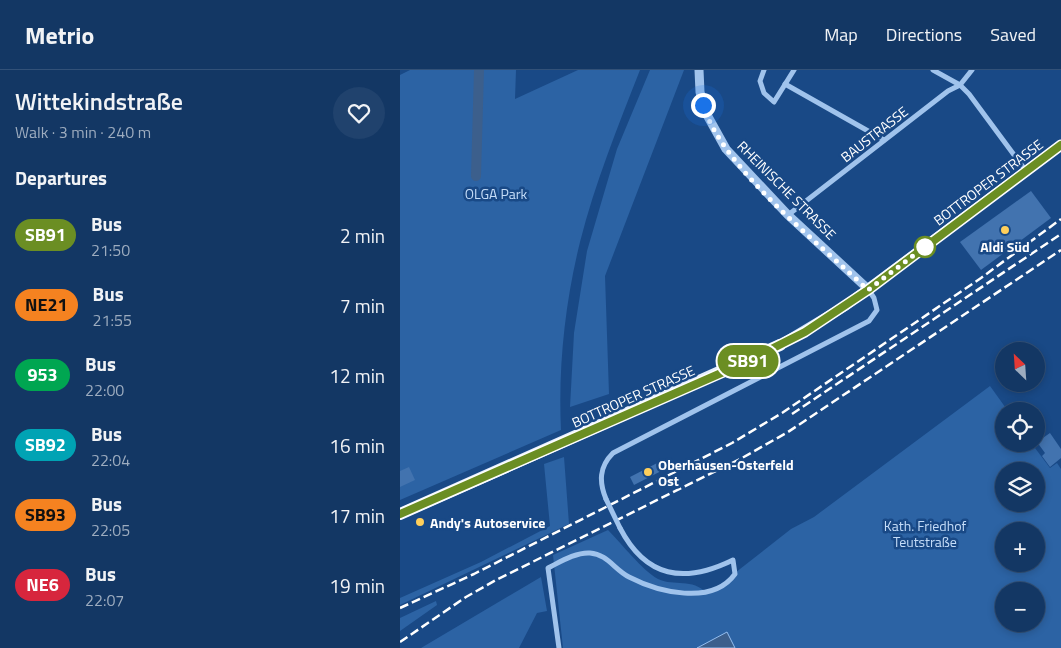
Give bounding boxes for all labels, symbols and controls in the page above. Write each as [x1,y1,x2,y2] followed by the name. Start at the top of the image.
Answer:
[25,17,94,53] text: Metrio
[824,21,858,48] text: Map
[886,21,962,48] text: Directions
[990,21,1036,48] text: Saved
[15,83,183,119] text: Wittekindstraße
[333,87,385,139] button: heart
[691,93,716,118] your location
[836,101,912,167] street label: BAUSTRASSE
[15,120,151,144] text: Walk · 3 min · 240 m
[929,134,1047,230] street label: BOTTROPER STRASSE
[733,136,841,244] street label: RHEINISCHE STRASSE
[15,163,107,192] text: Departures
[465,183,528,204] park label: OLGA Park
[91,209,122,238] text: Bus
[25,221,66,248] text: SB91
[340,221,385,250] text: 2 min
[999,224,1011,236] marker: Aldi Süd
[914,236,936,258] unlabelled marker
[980,236,1030,257] place label: Aldi Süd
[91,238,130,262] text: 21:50
[93,279,124,308] text: Bus
[25,291,68,318] text: NE21
[340,291,385,320] text: 7 min
[93,308,132,332] text: 21:55
[995,342,1045,392] north arrow
[995,342,1045,632] map controls
[713,345,783,377] line badge: SB91
[728,347,768,374] text: SB91
[85,349,116,378] text: Bus
[568,359,698,433] street label: BOTTROPER STRASSE
[27,361,58,388] text: 953
[329,361,385,390] text: 12 min
[85,378,124,402] text: 22:00
[995,402,1045,452] button: locate
[91,419,122,448] text: Bus
[25,431,66,458] text: SB92
[329,431,385,460] text: 16 min
[91,448,130,472] text: 22:04
[658,454,794,491] place label: Oberhausen-Osterfeld Ost
[995,462,1045,512] button: layers
[642,466,654,478] marker: Oberhausen-Osterfeld Ost
[91,489,122,518] text: Bus
[25,501,66,528] text: SB93
[329,501,385,530] text: 17 min
[430,512,545,533] place label: Andy's Autoservice
[884,515,967,552] park label: Kath. Friedhof Teutstraße
[414,516,426,528] marker: Andy's Autoservice
[91,518,130,542] text: 22:05
[995,522,1045,572] button: +
[85,559,116,588] text: Bus
[26,571,59,598] text: NE6
[329,571,385,600] text: 19 min
[995,582,1045,632] button: −
[85,588,124,612] text: 22:07

